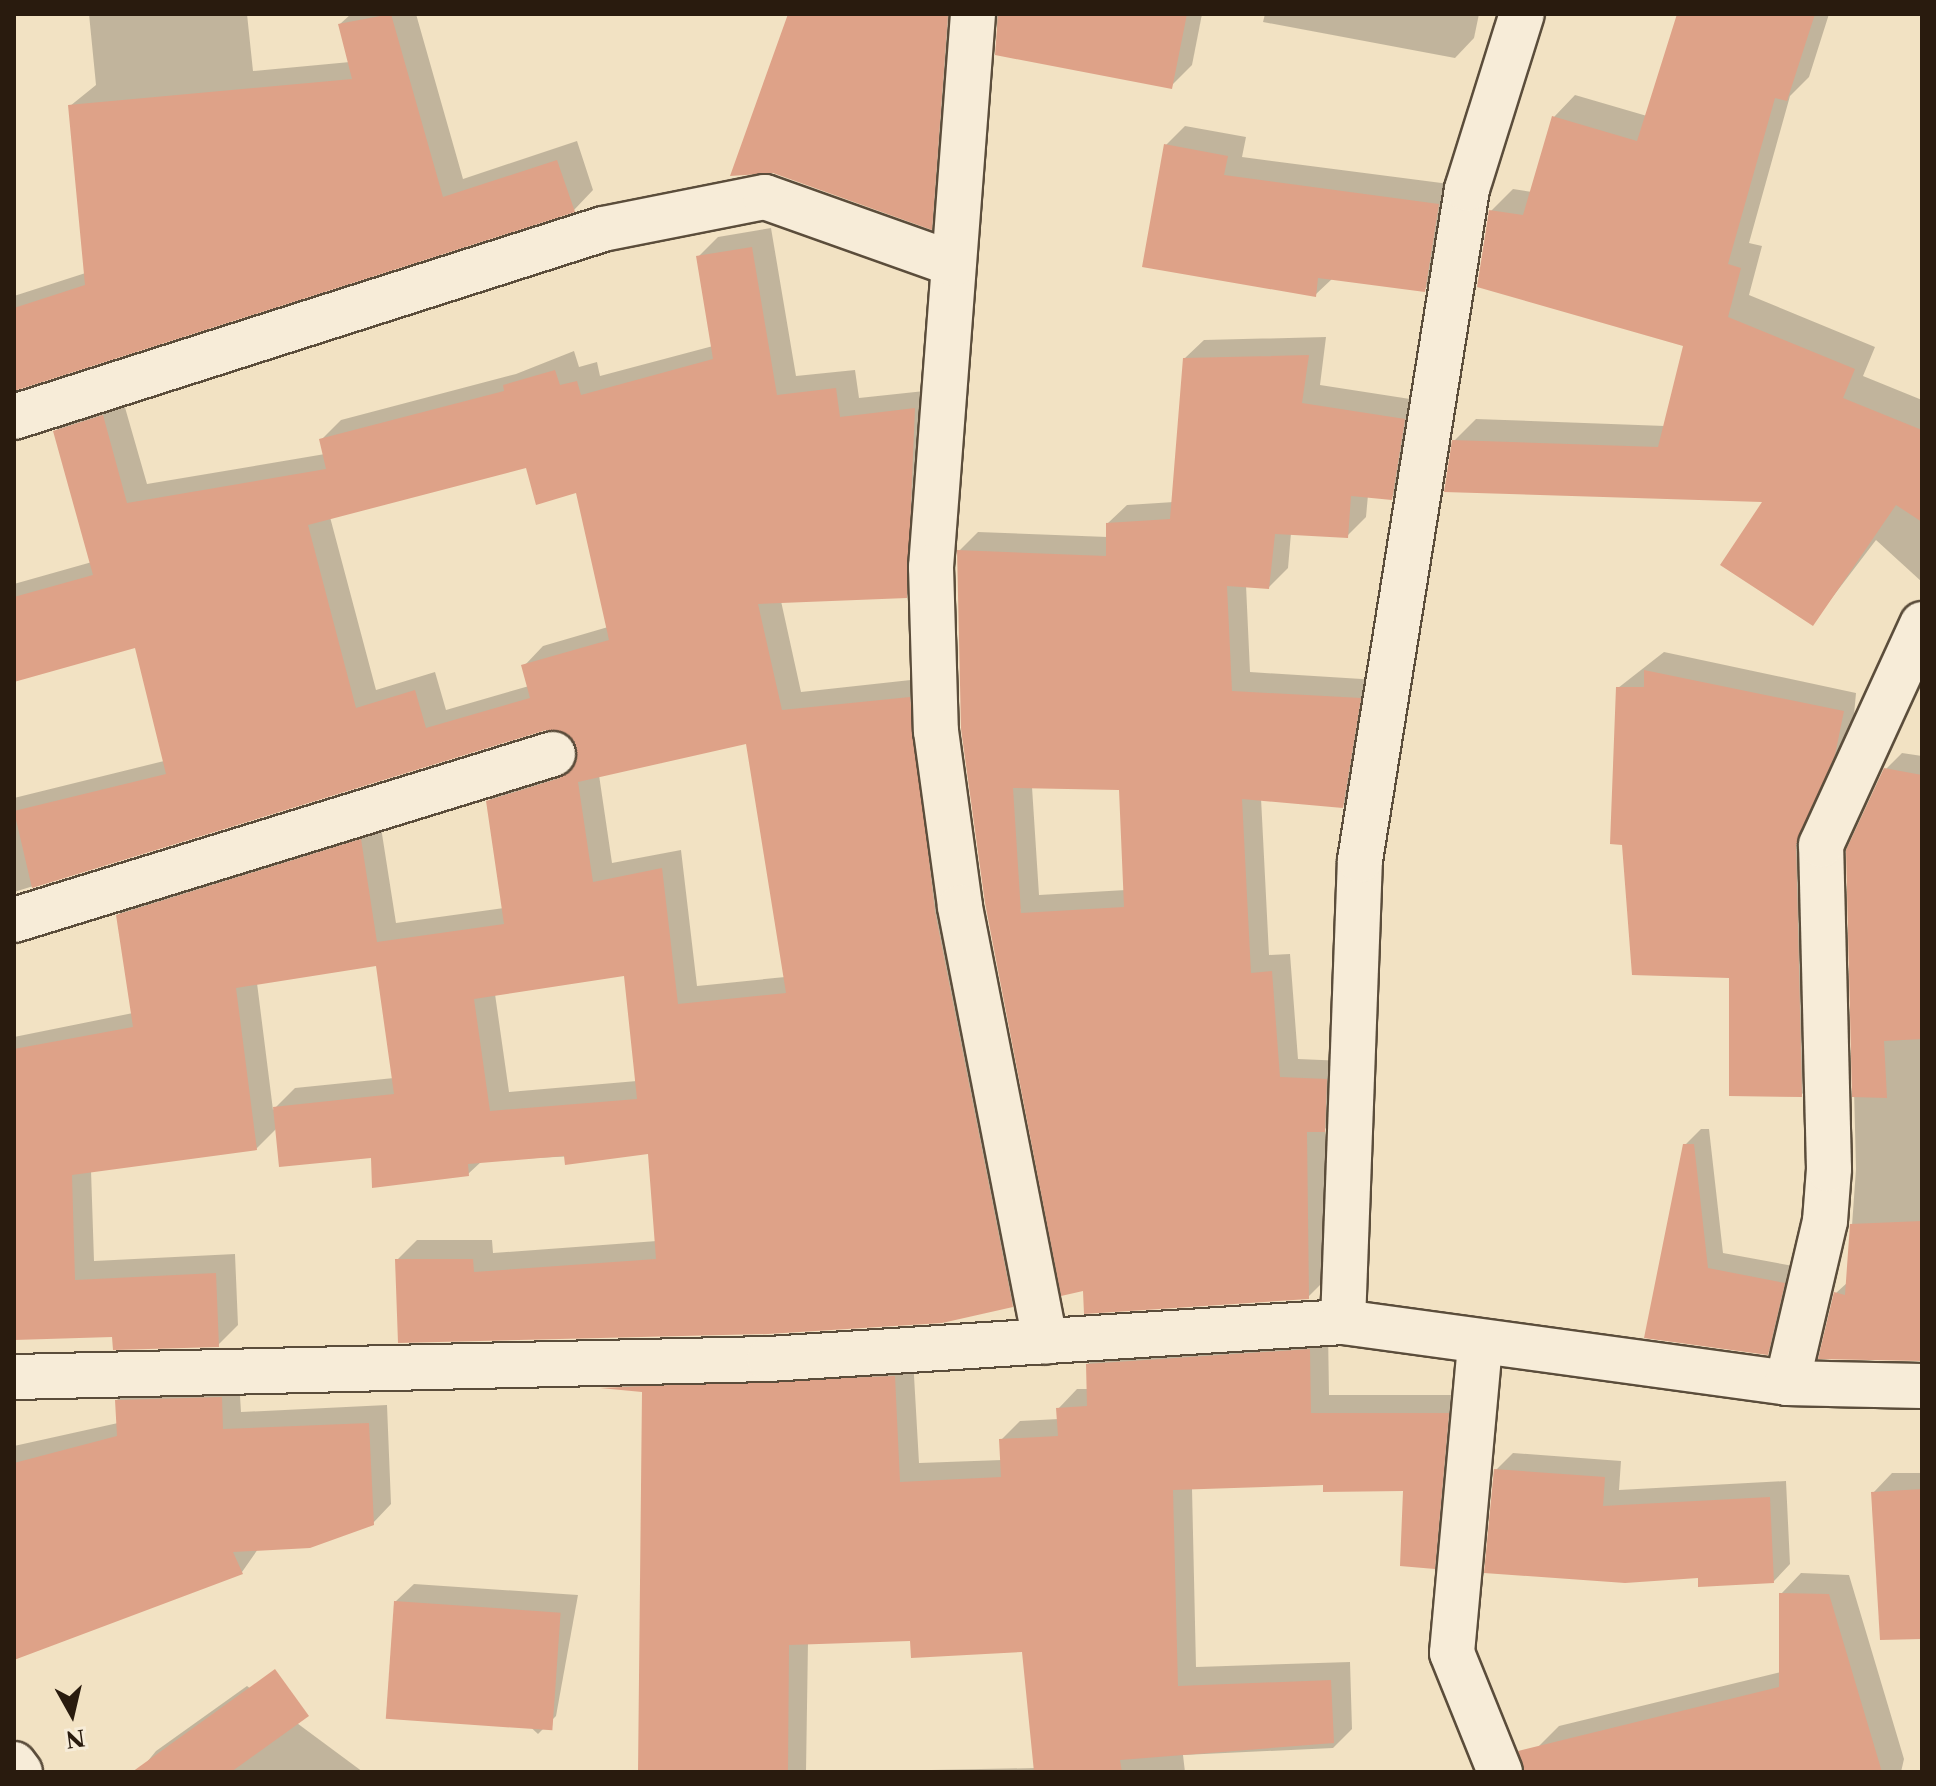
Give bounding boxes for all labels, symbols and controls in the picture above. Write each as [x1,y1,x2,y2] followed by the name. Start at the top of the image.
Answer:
[32,1674,112,1754] north arrow
[64,1724,87,1753] text: N

